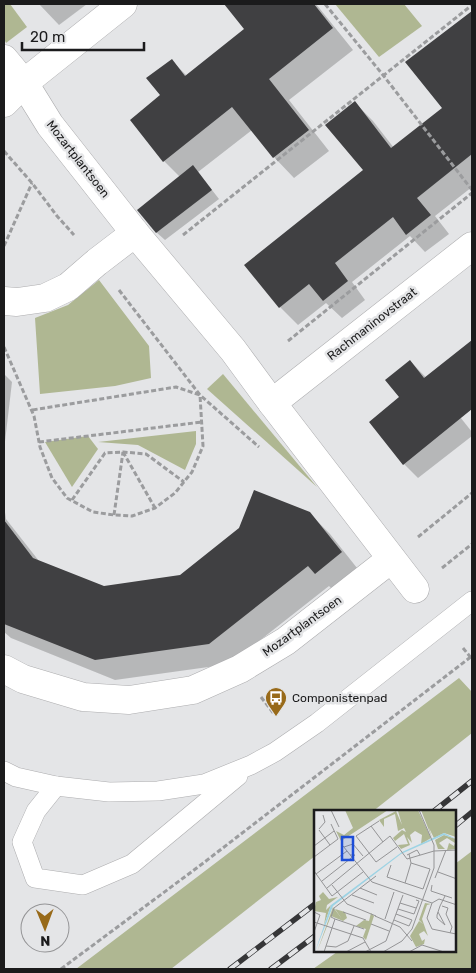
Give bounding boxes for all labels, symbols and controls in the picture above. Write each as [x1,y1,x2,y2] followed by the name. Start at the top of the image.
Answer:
[22,20,145,52] scale bar
[30,28,65,46] text: 20 m
[44,118,112,200] street label: Mozartplantsoen
[325,285,420,363] street label: Rachmaninovstraat
[260,593,344,659] street label: Mozartplantsoen
[264,686,288,717] bus stop icon: Componistenpad
[292,691,387,705] place label: Componistenpad
[314,810,456,953] inset map
[20,903,70,953] north arrow
[40,932,50,949] text: N

